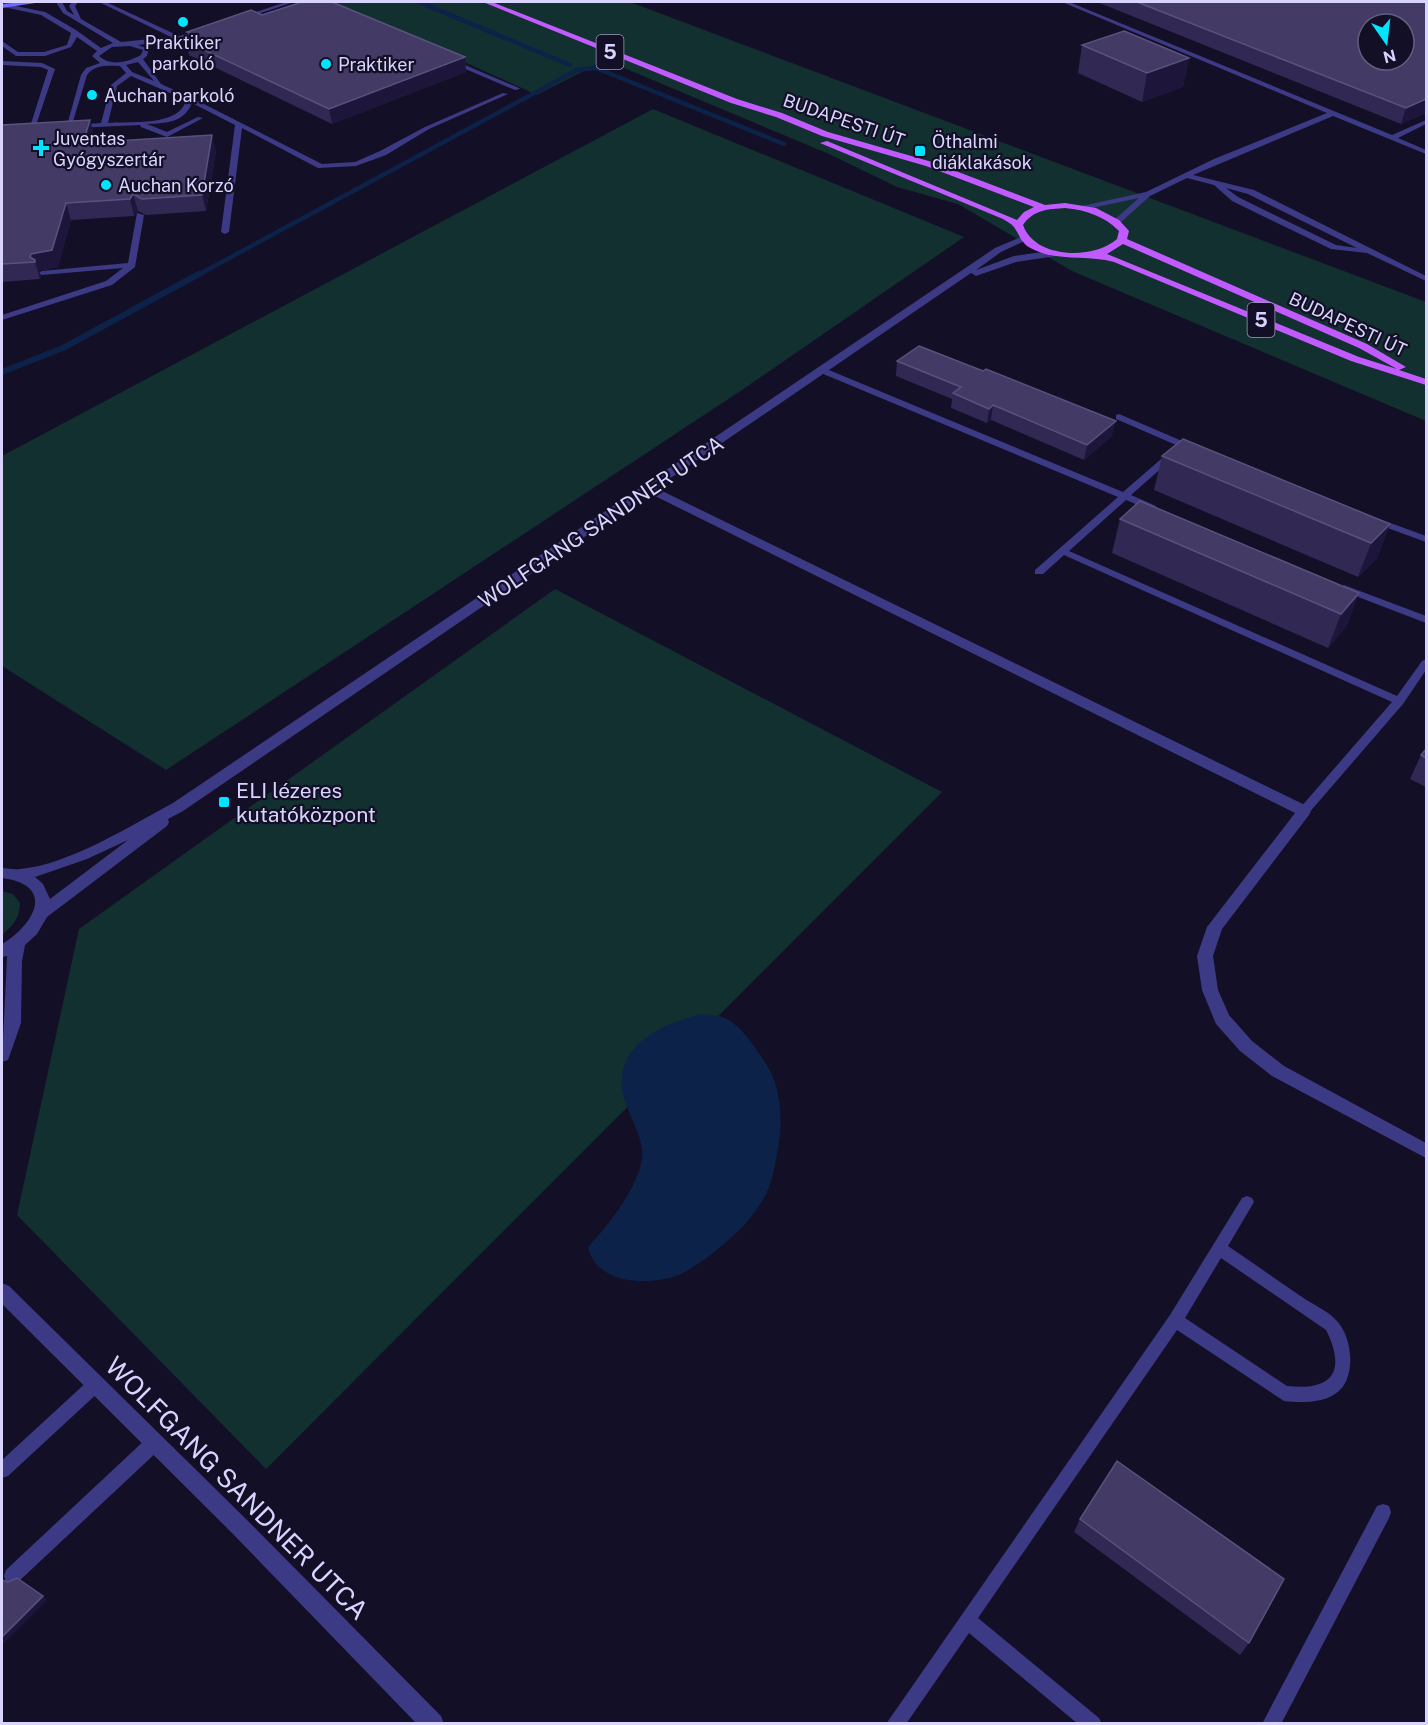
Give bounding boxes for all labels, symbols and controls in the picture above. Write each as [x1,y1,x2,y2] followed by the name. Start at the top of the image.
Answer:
[1356,12,1416,72] north arrow
[176,15,190,29] marker: Praktiker parkoló
[145,32,221,74] place label: Praktiker parkoló
[596,35,624,69] road number: 5
[1381,45,1398,67] text: N
[338,54,414,75] place label: Praktiker
[319,57,333,71] marker: Praktiker
[104,85,234,106] place label: Auchan parkoló
[85,88,99,102] marker: Auchan parkoló
[780,88,908,151] street label: BUDAPESTI ÚT
[53,128,165,170] place label: Juventas Gyógyszertár
[932,130,1032,173] place label: Öthalmi diáklakások
[34,141,48,155] marker: Juventas Gyógyszertár
[913,144,927,158] marker: Öthalmi diáklakások
[118,175,234,196] place label: Auchan Korzó
[99,178,113,192] marker: Auchan Korzó
[1286,287,1411,361] street label: BUDAPESTI ÚT
[1248,303,1274,337] road number: 5
[474,431,728,613] street label: WOLFGANG SANDNER UTCA
[236,778,376,827] place label: ELI lézeres kutatóközpont
[217,795,231,809] marker: ELI lézeres kutatóközpont
[99,1350,375,1626] street label: WOLFGANG SANDNER UTCA

